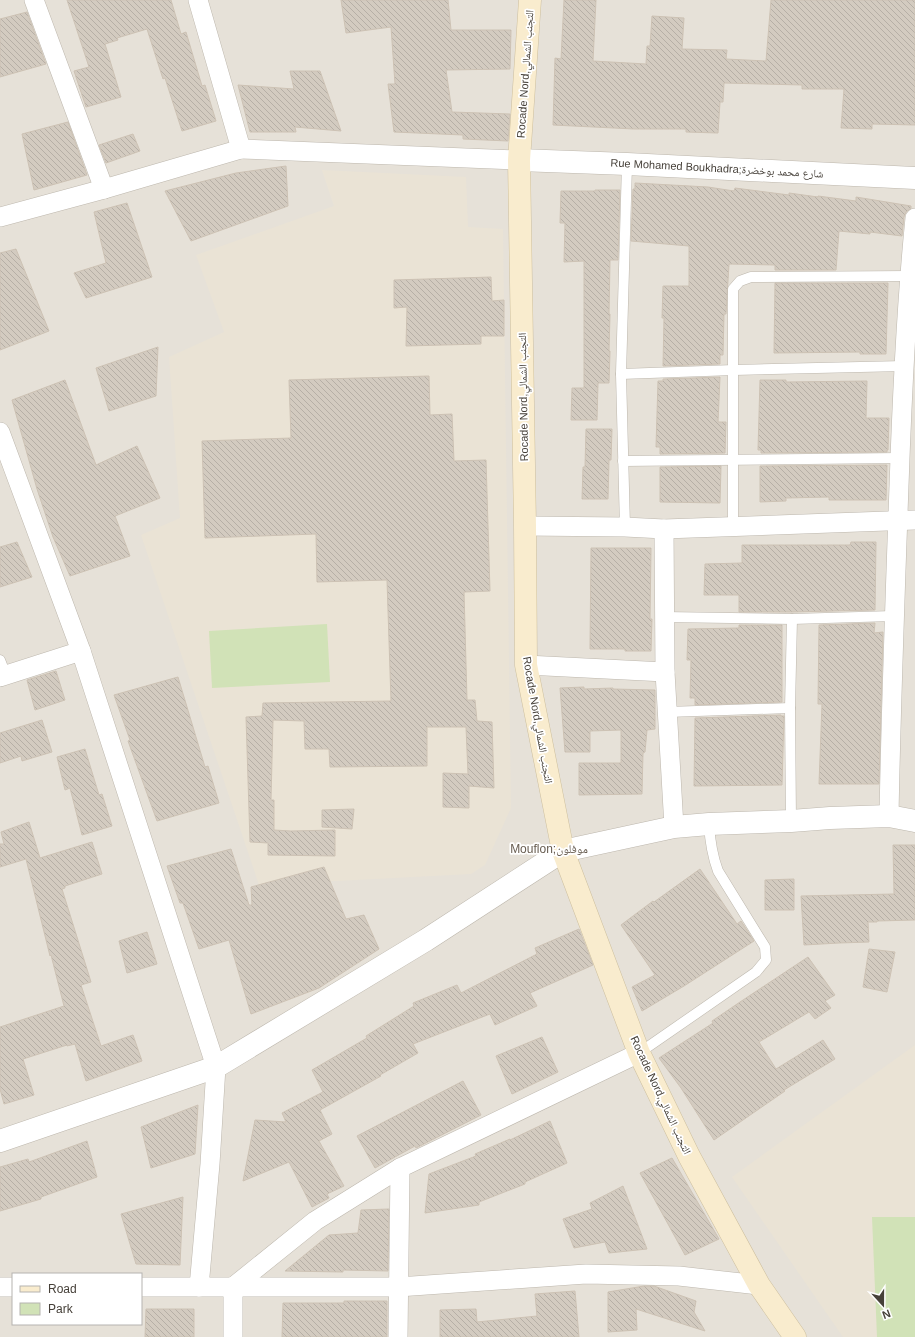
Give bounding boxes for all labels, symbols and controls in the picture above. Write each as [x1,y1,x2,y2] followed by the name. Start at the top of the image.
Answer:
[515,9,538,139] street label: Rocade Nord,التجنب الشمالي
[610,156,824,181] street label: Rue Mohamed Boukhadra;شارع محمد بوخضرة
[516,332,533,462] street label: Rocade Nord,التجنب الشمالي
[518,656,555,785] street label: Rocade Nord,التجنب الشمالي
[510,842,588,856] district label: Mouflon;موفلون
[626,1034,694,1157] street label: Rocade Nord,التجنب الشمالي
[12,1273,142,1325] legend
[48,1282,77,1296] text: Road
[863,1285,903,1325] north arrow
[48,1302,74,1316] text: Park
[881,1307,892,1321] text: N

